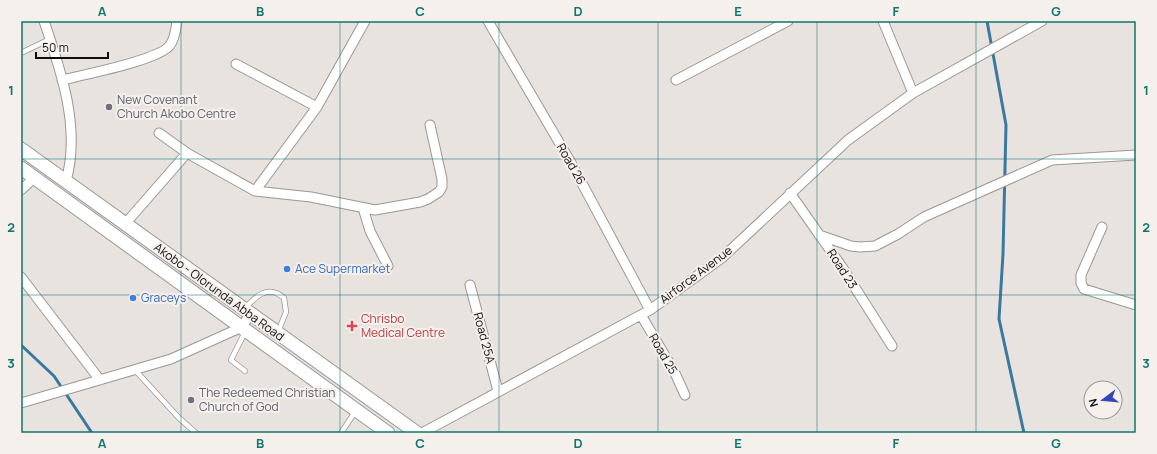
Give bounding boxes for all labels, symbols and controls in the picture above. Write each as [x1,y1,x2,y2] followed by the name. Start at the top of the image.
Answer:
[98,2,107,20] text: A
[256,2,264,20] text: B
[415,2,425,20] text: C
[573,2,583,20] text: D
[734,2,742,20] text: E
[893,2,900,20] text: F
[1051,2,1061,20] text: G
[36,34,108,60] scale bar
[42,39,69,56] text: 50 m
[8,81,14,99] text: 1
[1143,81,1149,99] text: 1
[117,91,236,122] place label: New Covenant Church Akobo Centre
[104,102,114,112] marker: New Covenant Church Akobo Centre
[553,140,590,188] street label: Road 26
[7,218,15,236] text: 2
[1142,218,1150,236] text: 2
[151,239,288,345] street label: Akobo - Olorunda Abba Road
[656,242,736,308] street label: Airforce Avenue
[823,246,862,292] street label: Road 23
[295,260,390,277] place label: Ace Supermarket
[282,264,292,274] marker: Ace Supermarket
[141,289,186,306] place label: Graceys
[128,293,138,303] marker: Graceys
[361,310,445,341] place label: Chrisbo Medical Centre
[470,310,500,366] street label: Road 25A
[346,320,358,332] marker: Chrisbo Medical Centre
[645,330,682,377] street label: Road 25
[7,354,15,372] text: 3
[1142,354,1150,372] text: 3
[1083,380,1123,420] north arrow
[199,384,335,415] place label: The Redeemed Christian Church of God
[186,395,196,405] marker: The Redeemed Christian Church of God
[1085,397,1101,409] text: N
[98,434,107,452] text: A
[256,434,264,452] text: B
[415,434,425,452] text: C
[573,434,583,452] text: D
[734,434,742,452] text: E
[893,434,900,452] text: F
[1051,434,1061,452] text: G

